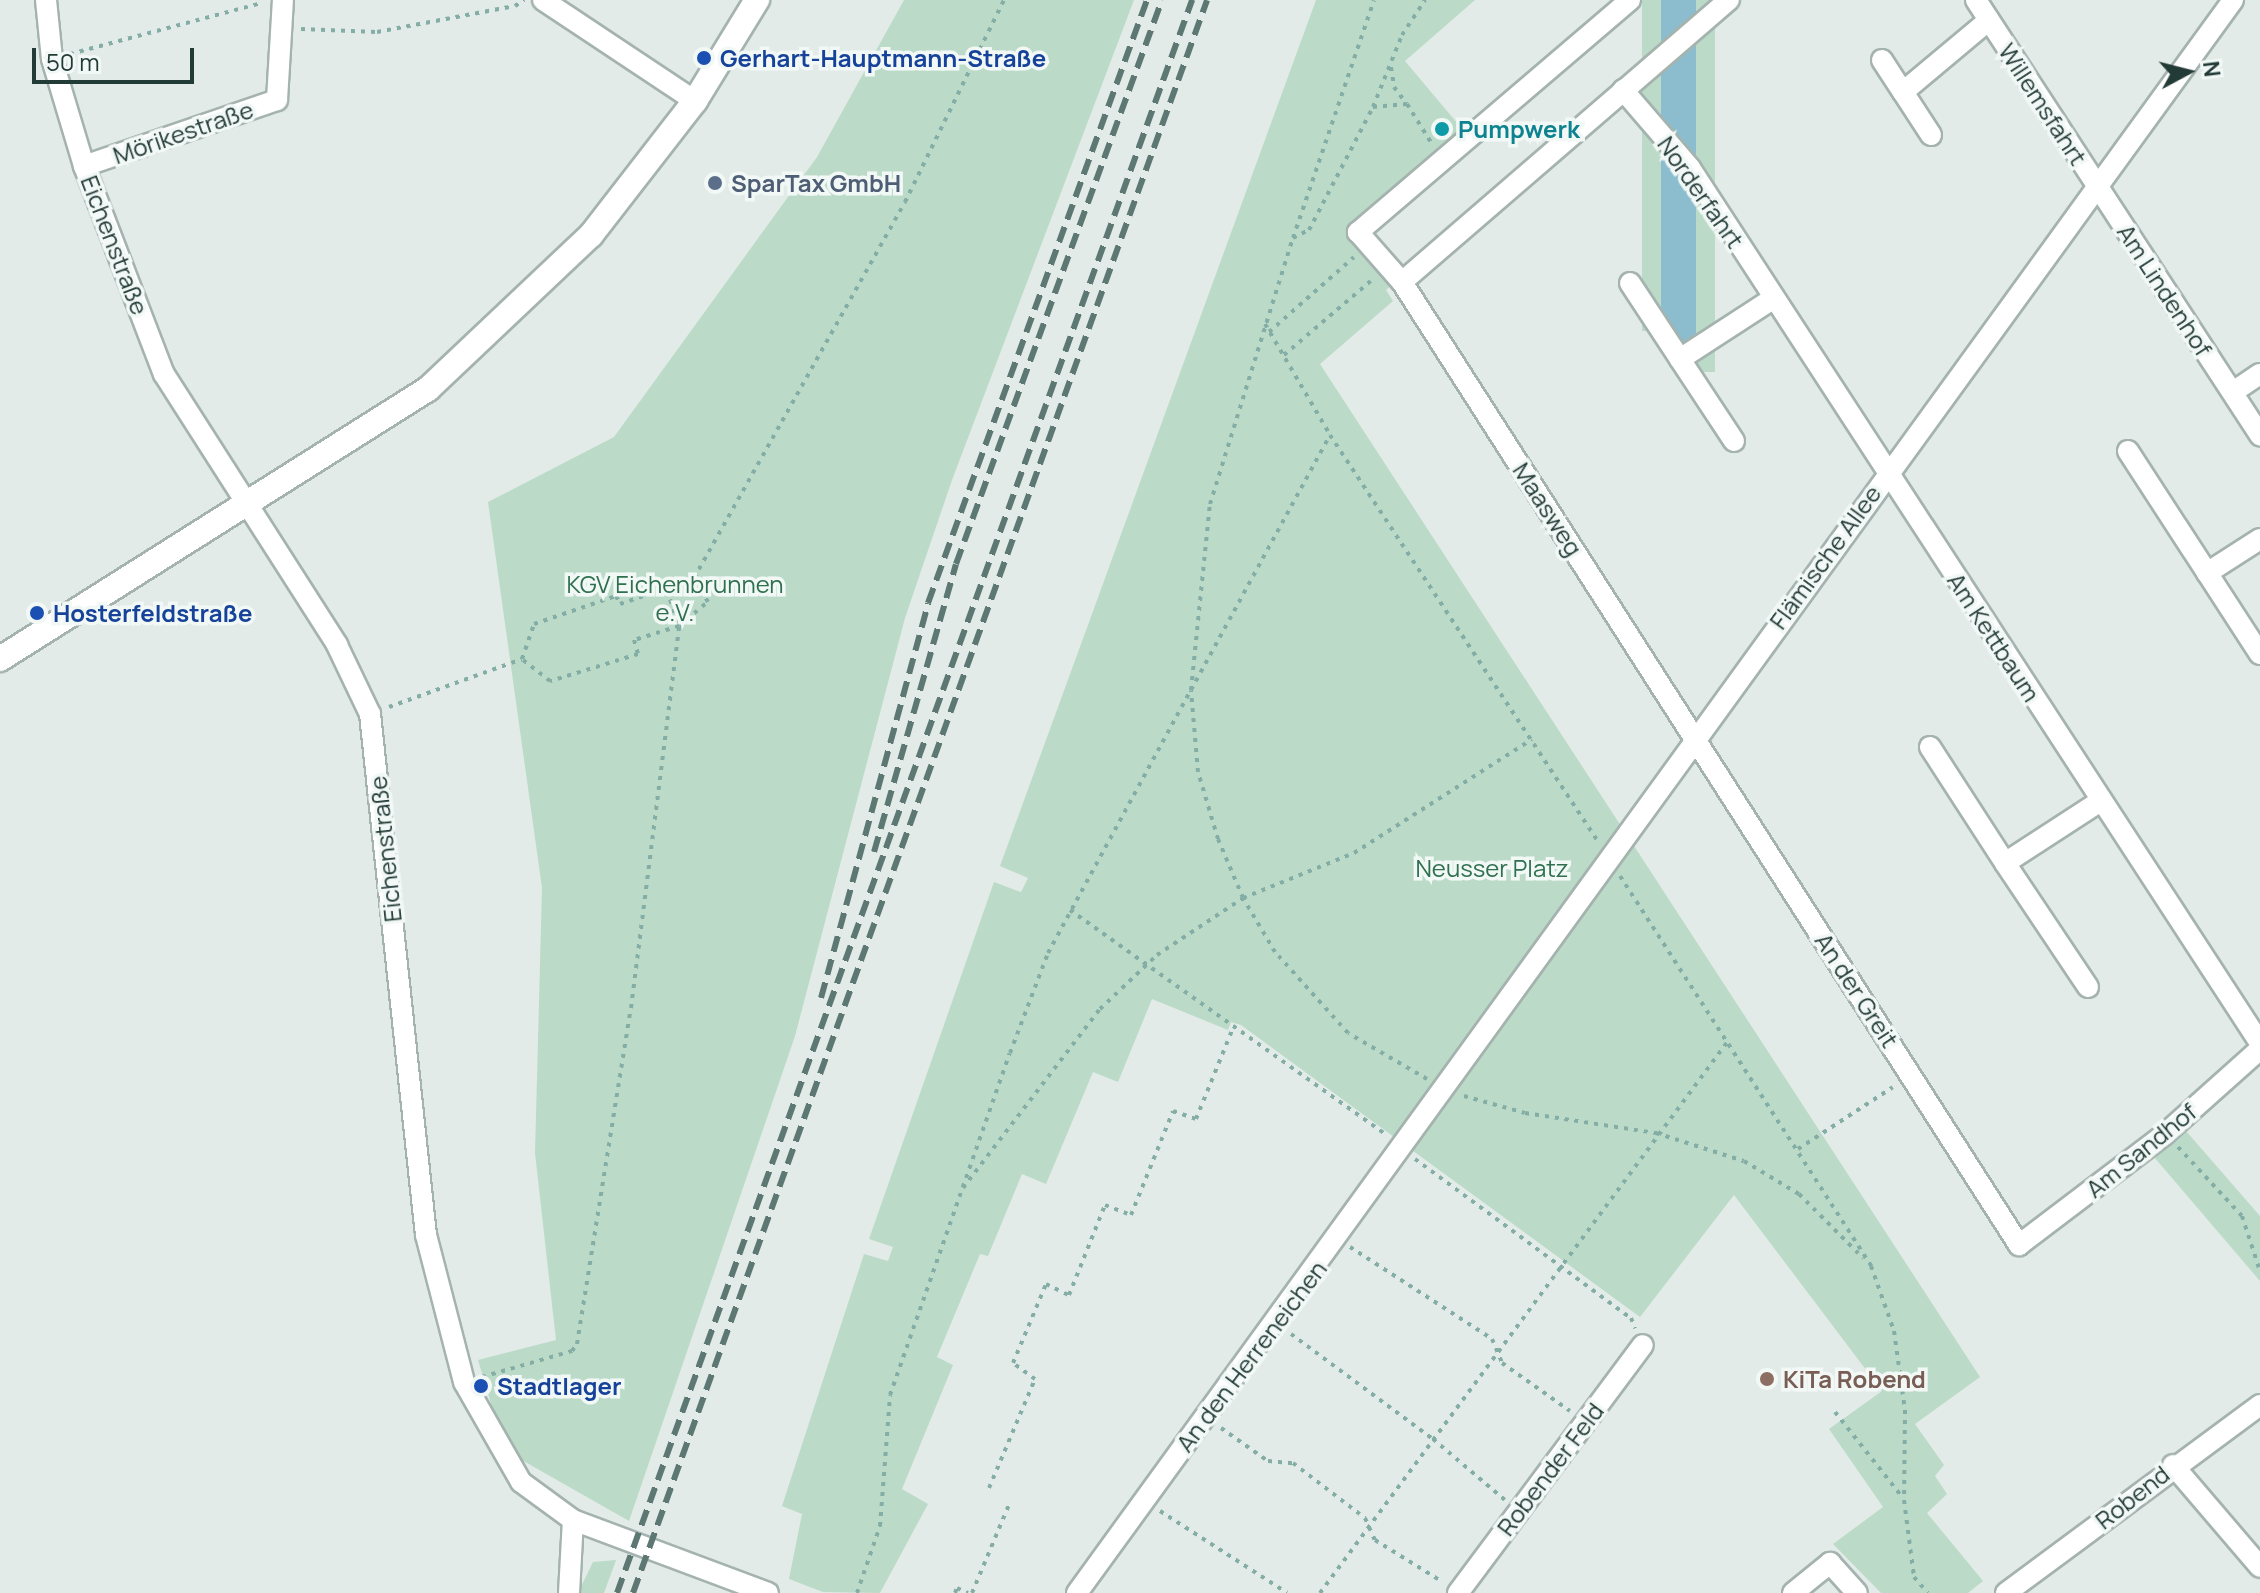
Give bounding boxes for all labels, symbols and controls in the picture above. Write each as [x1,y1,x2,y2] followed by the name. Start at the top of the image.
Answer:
[36,32,198,82] scale bar
[2148,32,2228,112] north arrow
[1993,38,2093,170] street label: Willemsfahrt
[720,44,1046,72] place label: Gerhart-Hauptmann-Straße
[46,45,100,78] text: 50 m
[695,49,713,67] marker: Gerhart-Hauptmann-Straße
[2196,59,2228,79] text: N
[109,95,257,169] street label: Mörikestraße
[1458,115,1580,143] place label: Pumpwerk
[1433,120,1451,138] marker: Pumpwerk
[1652,131,1750,253] street label: Norderfahrt
[731,169,901,197] place label: SparTax GmbH
[75,171,155,319] street label: Eichenstraße
[706,174,724,192] marker: SparTax GmbH
[2112,219,2218,361] street label: Am Lindenhof
[1507,457,1589,561] street label: Maasweg
[1763,480,1887,634] street label: Flämische Allee
[1942,567,2046,707] street label: Am Kettbaum
[566,570,784,626] park label: KGV Eichenbrunnen e.V.
[53,599,252,627] place label: Hosterfeldstraße
[28,604,46,622] marker: Hosterfeldstraße
[363,774,407,924] street label: Eichenstraße
[1415,854,1569,882] park label: Neusser Platz
[1809,927,1905,1053] street label: An der Greit
[2080,1097,2202,1203] street label: Am Sandhof
[1170,1255,1332,1457] street label: An den Herreneichen
[1783,1365,1926,1393] place label: KiTa Robend
[1758,1370,1776,1388] marker: KiTa Robend
[497,1372,622,1400] place label: Stadtlager
[472,1377,490,1395] marker: Stadtlager
[1491,1397,1609,1541] street label: Robender Feld
[2089,1459,2175,1535] street label: Robend

